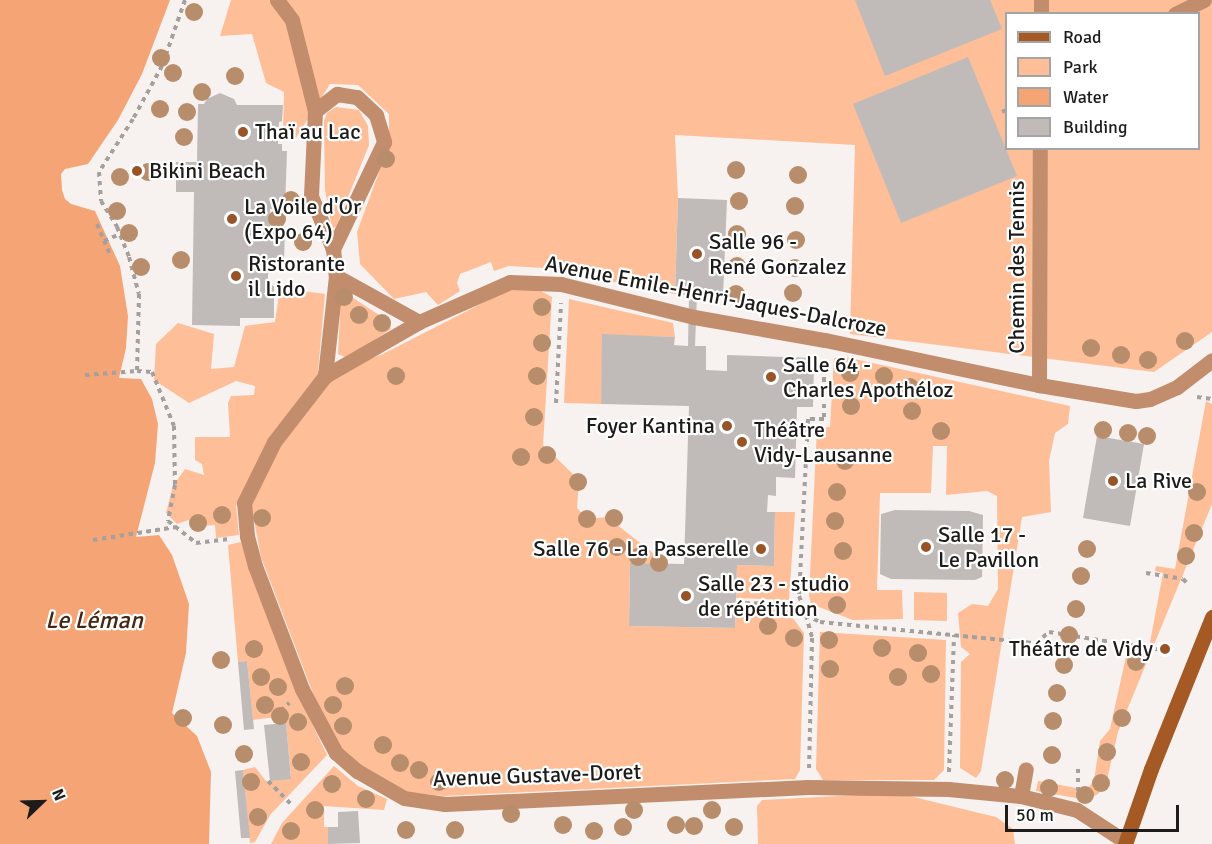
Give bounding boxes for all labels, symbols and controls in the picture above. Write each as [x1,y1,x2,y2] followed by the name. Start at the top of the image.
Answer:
[1005,12,1200,150] legend
[1063,26,1102,48] text: Road
[1063,56,1098,78] text: Park
[1063,86,1108,108] text: Water
[1063,116,1127,138] text: Building
[255,119,361,145] place label: Thaï au Lac
[236,125,250,139] marker: Thaï au Lac
[149,158,266,184] place label: Bikini Beach
[130,164,144,178] marker: Bikini Beach
[1004,180,1030,354] street label: Chemin des Tennis
[244,193,361,244] place label: La Voile d'Or (Expo 64)
[225,212,239,226] marker: La Voile d'Or (Expo 64)
[709,228,846,280] place label: Salle 96 - René Gonzalez
[690,247,704,261] marker: Salle 96 - René Gonzalez
[248,250,345,302] place label: Ristorante il Lido
[543,250,889,342] street label: Avenue Emile-Henri-Jaques-Dalcroze
[229,269,243,283] marker: Ristorante il Lido
[783,351,953,402] place label: Salle 64 - Charles Apothéloz
[764,370,778,384] marker: Salle 64 - Charles Apothéloz
[586,413,715,439] place label: Foyer Kantina
[754,416,892,468] place label: Théâtre Vidy-Lausanne
[720,419,734,433] marker: Foyer Kantina
[735,435,749,449] marker: Théâtre Vidy-Lausanne
[1125,468,1192,494] place label: La Rive
[1106,474,1120,488] marker: La Rive
[938,521,1039,572] place label: Salle 17 - Le Pavillon
[533,536,749,562] place label: Salle 76 - La Passerelle
[919,540,933,554] marker: Salle 17 - Le Pavillon
[754,542,768,556] marker: Salle 76 - La Passerelle
[698,570,849,622] place label: Salle 23 - studio de répétition
[679,589,693,603] marker: Salle 23 - studio de répétition
[45,607,143,635] water label: Le Léman
[1009,636,1153,662] place label: Théâtre de Vidy
[1158,642,1172,656] marker: Théâtre de Vidy
[432,758,642,792] street label: Avenue Gustave-Doret
[12,772,72,832] north arrow
[47,786,70,804] text: N
[1008,793,1182,831] scale bar
[1016,804,1054,826] text: 50 m

